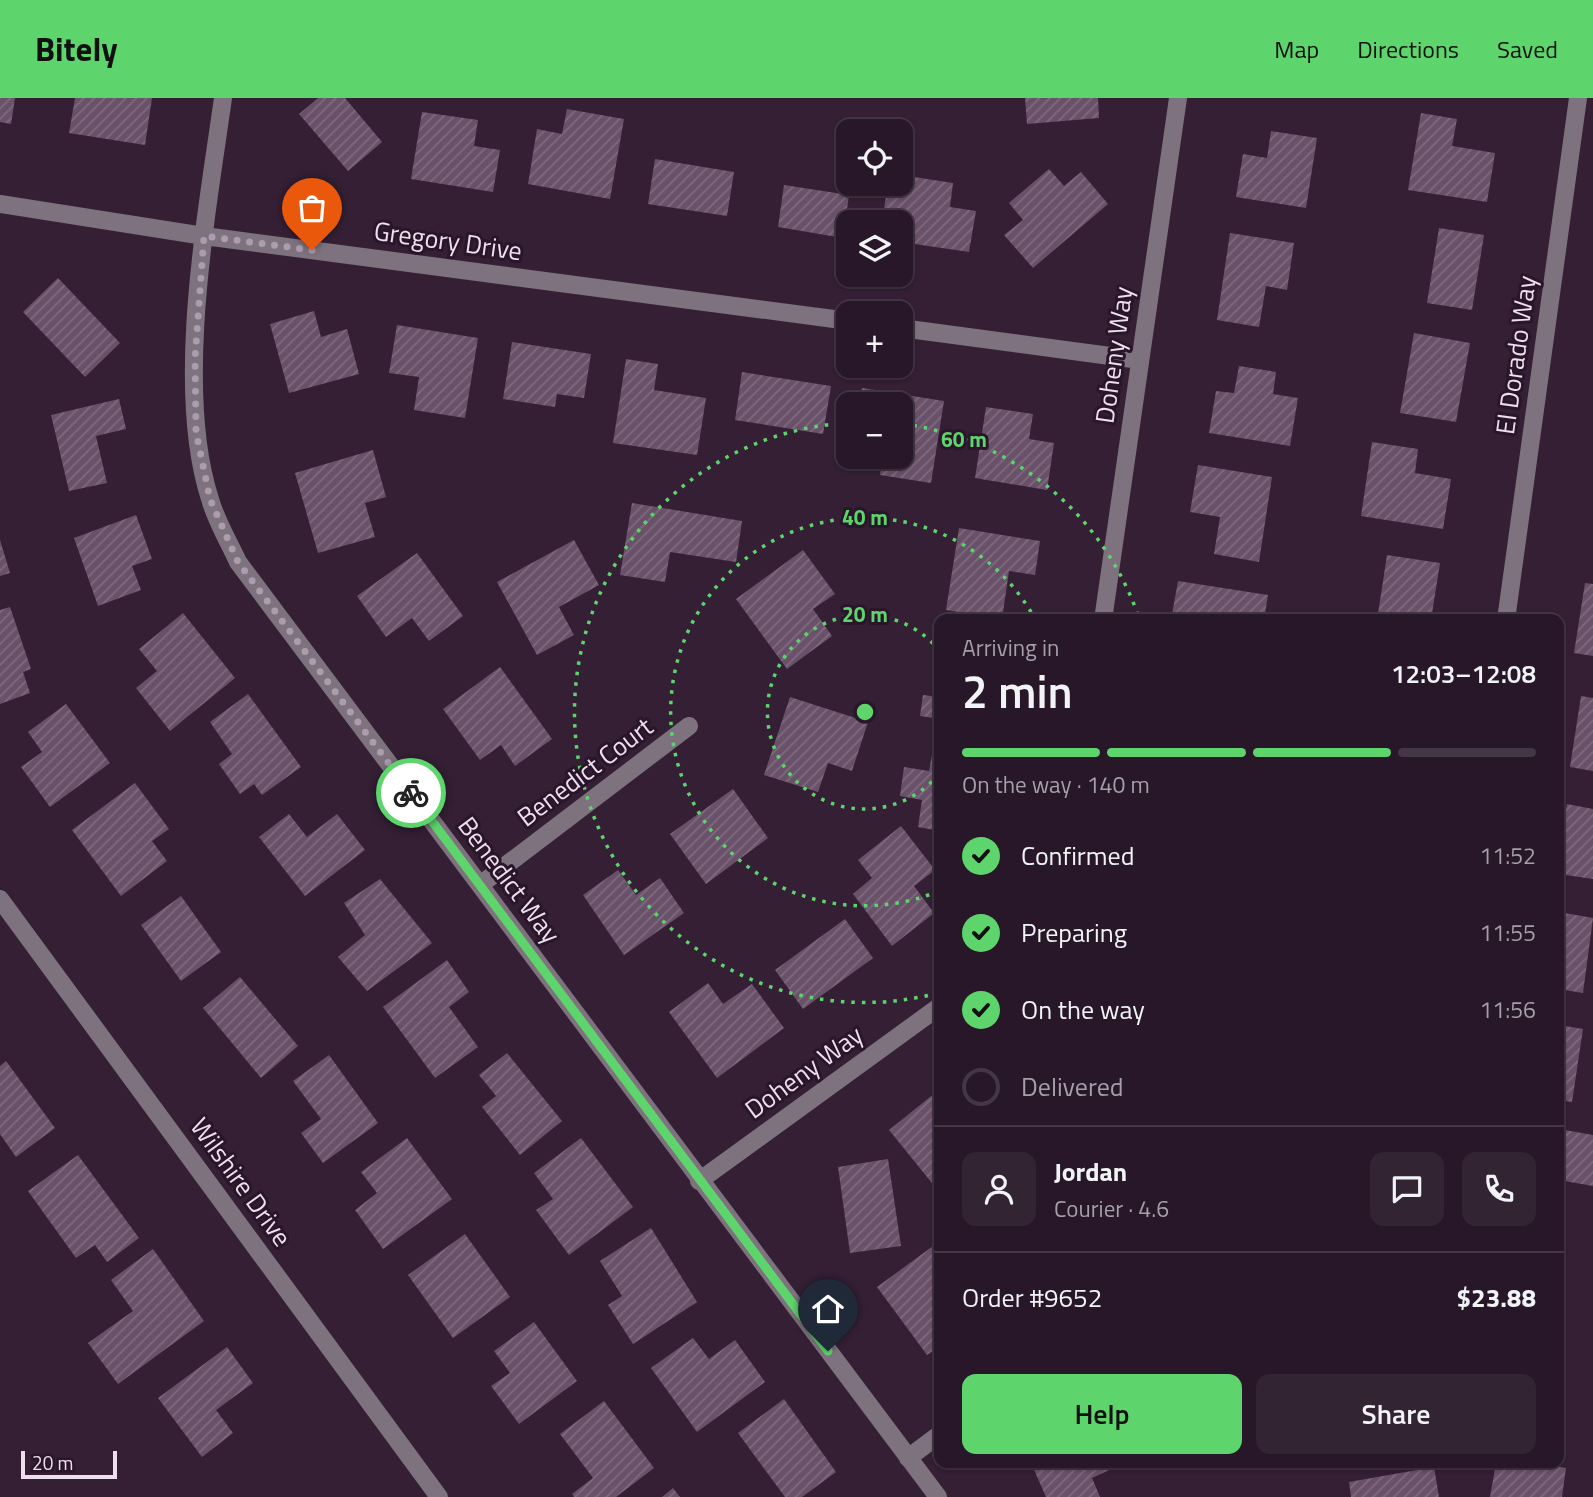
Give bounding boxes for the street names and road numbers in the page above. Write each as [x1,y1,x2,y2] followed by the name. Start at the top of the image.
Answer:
[372,211,525,270] street label: Gregory Drive
[1485,273,1546,437] street label: El Dorado Way
[1085,284,1142,426] street label: Doheny Way
[509,707,661,836] street label: Benedict Court
[449,808,570,951] street label: Benedict Way
[737,1015,871,1128] street label: Doheny Way
[181,1109,302,1254] street label: Wilshire Drive

